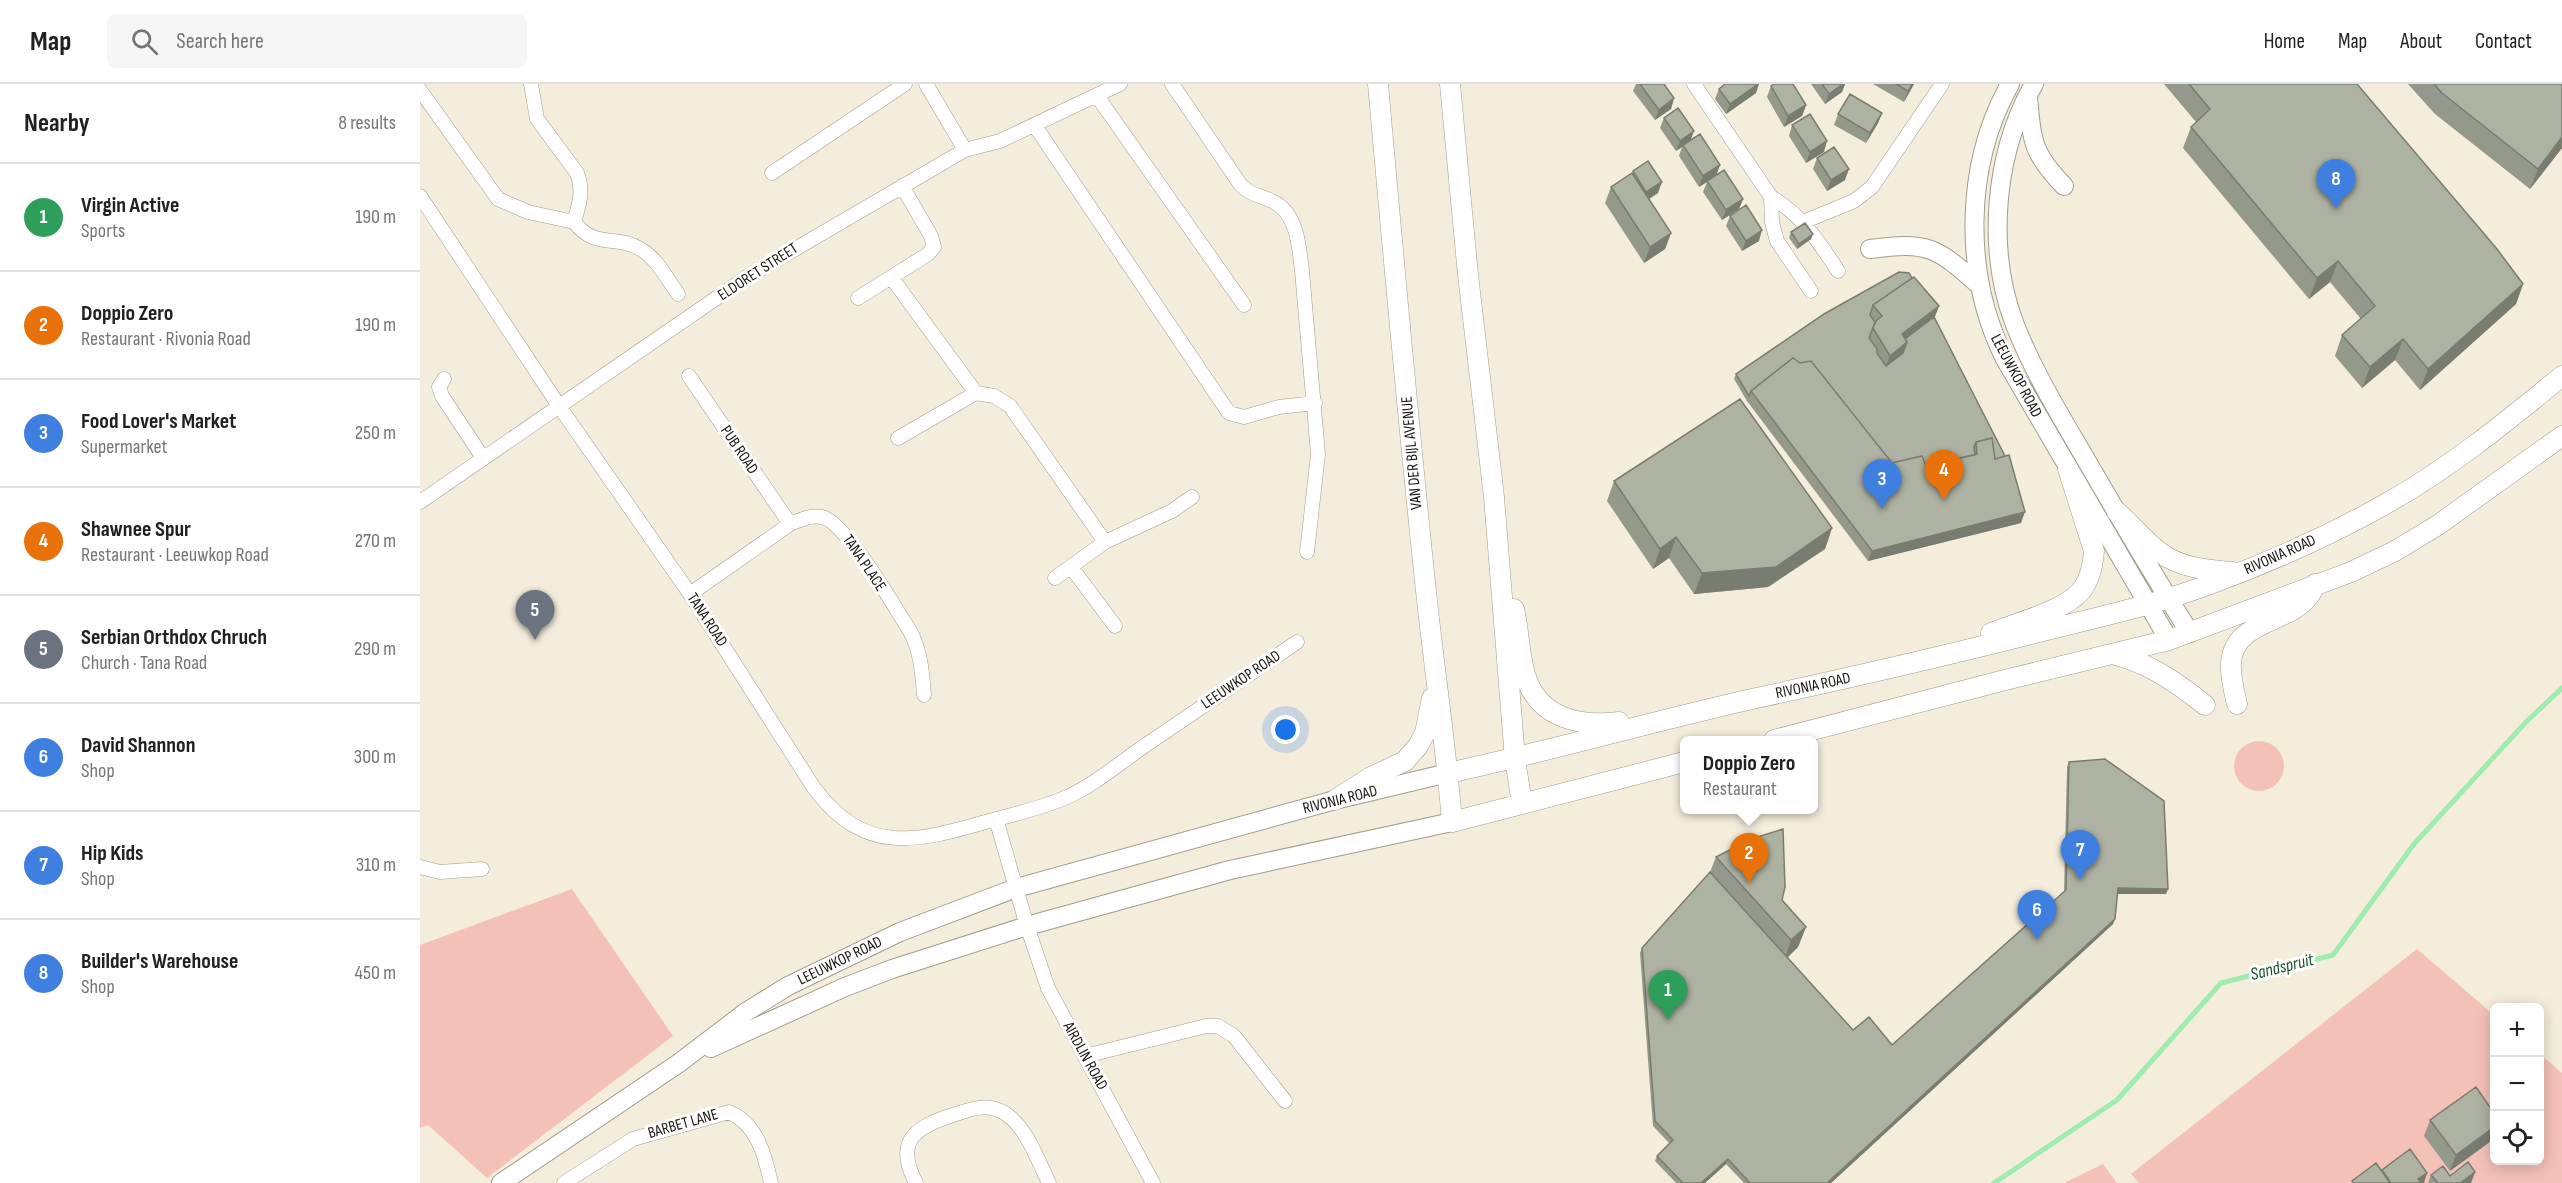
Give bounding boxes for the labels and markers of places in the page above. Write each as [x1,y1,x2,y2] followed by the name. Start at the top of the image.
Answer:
[2316,160,2356,209] pin: 8
[1924,450,1964,500] pin: 4
[1862,460,1902,509] pin: 3
[516,590,554,640] pin: 5
[2060,830,2100,880] pin: 7
[1730,834,1768,883] pin: 2
[2018,890,2056,940] pin: 6
[1648,970,1688,1020] pin: 1

